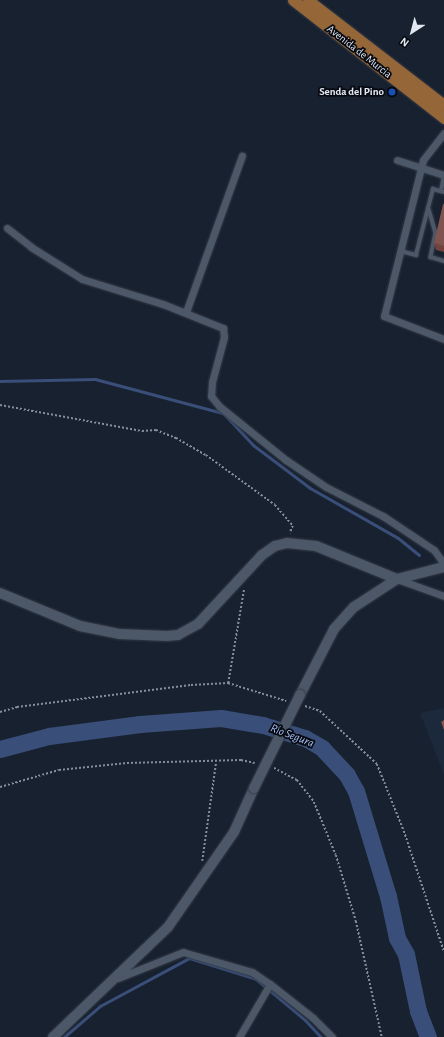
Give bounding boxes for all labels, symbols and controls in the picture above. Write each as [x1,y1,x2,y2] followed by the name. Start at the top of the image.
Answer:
[392,12,432,52] north arrow
[324,23,394,81] street label: Avenida de Murcia
[398,35,411,49] text: N
[319,85,384,99] place label: Senda del Pino
[387,87,397,97] marker: Senda del Pino
[268,721,316,751] water label: Río Segura

